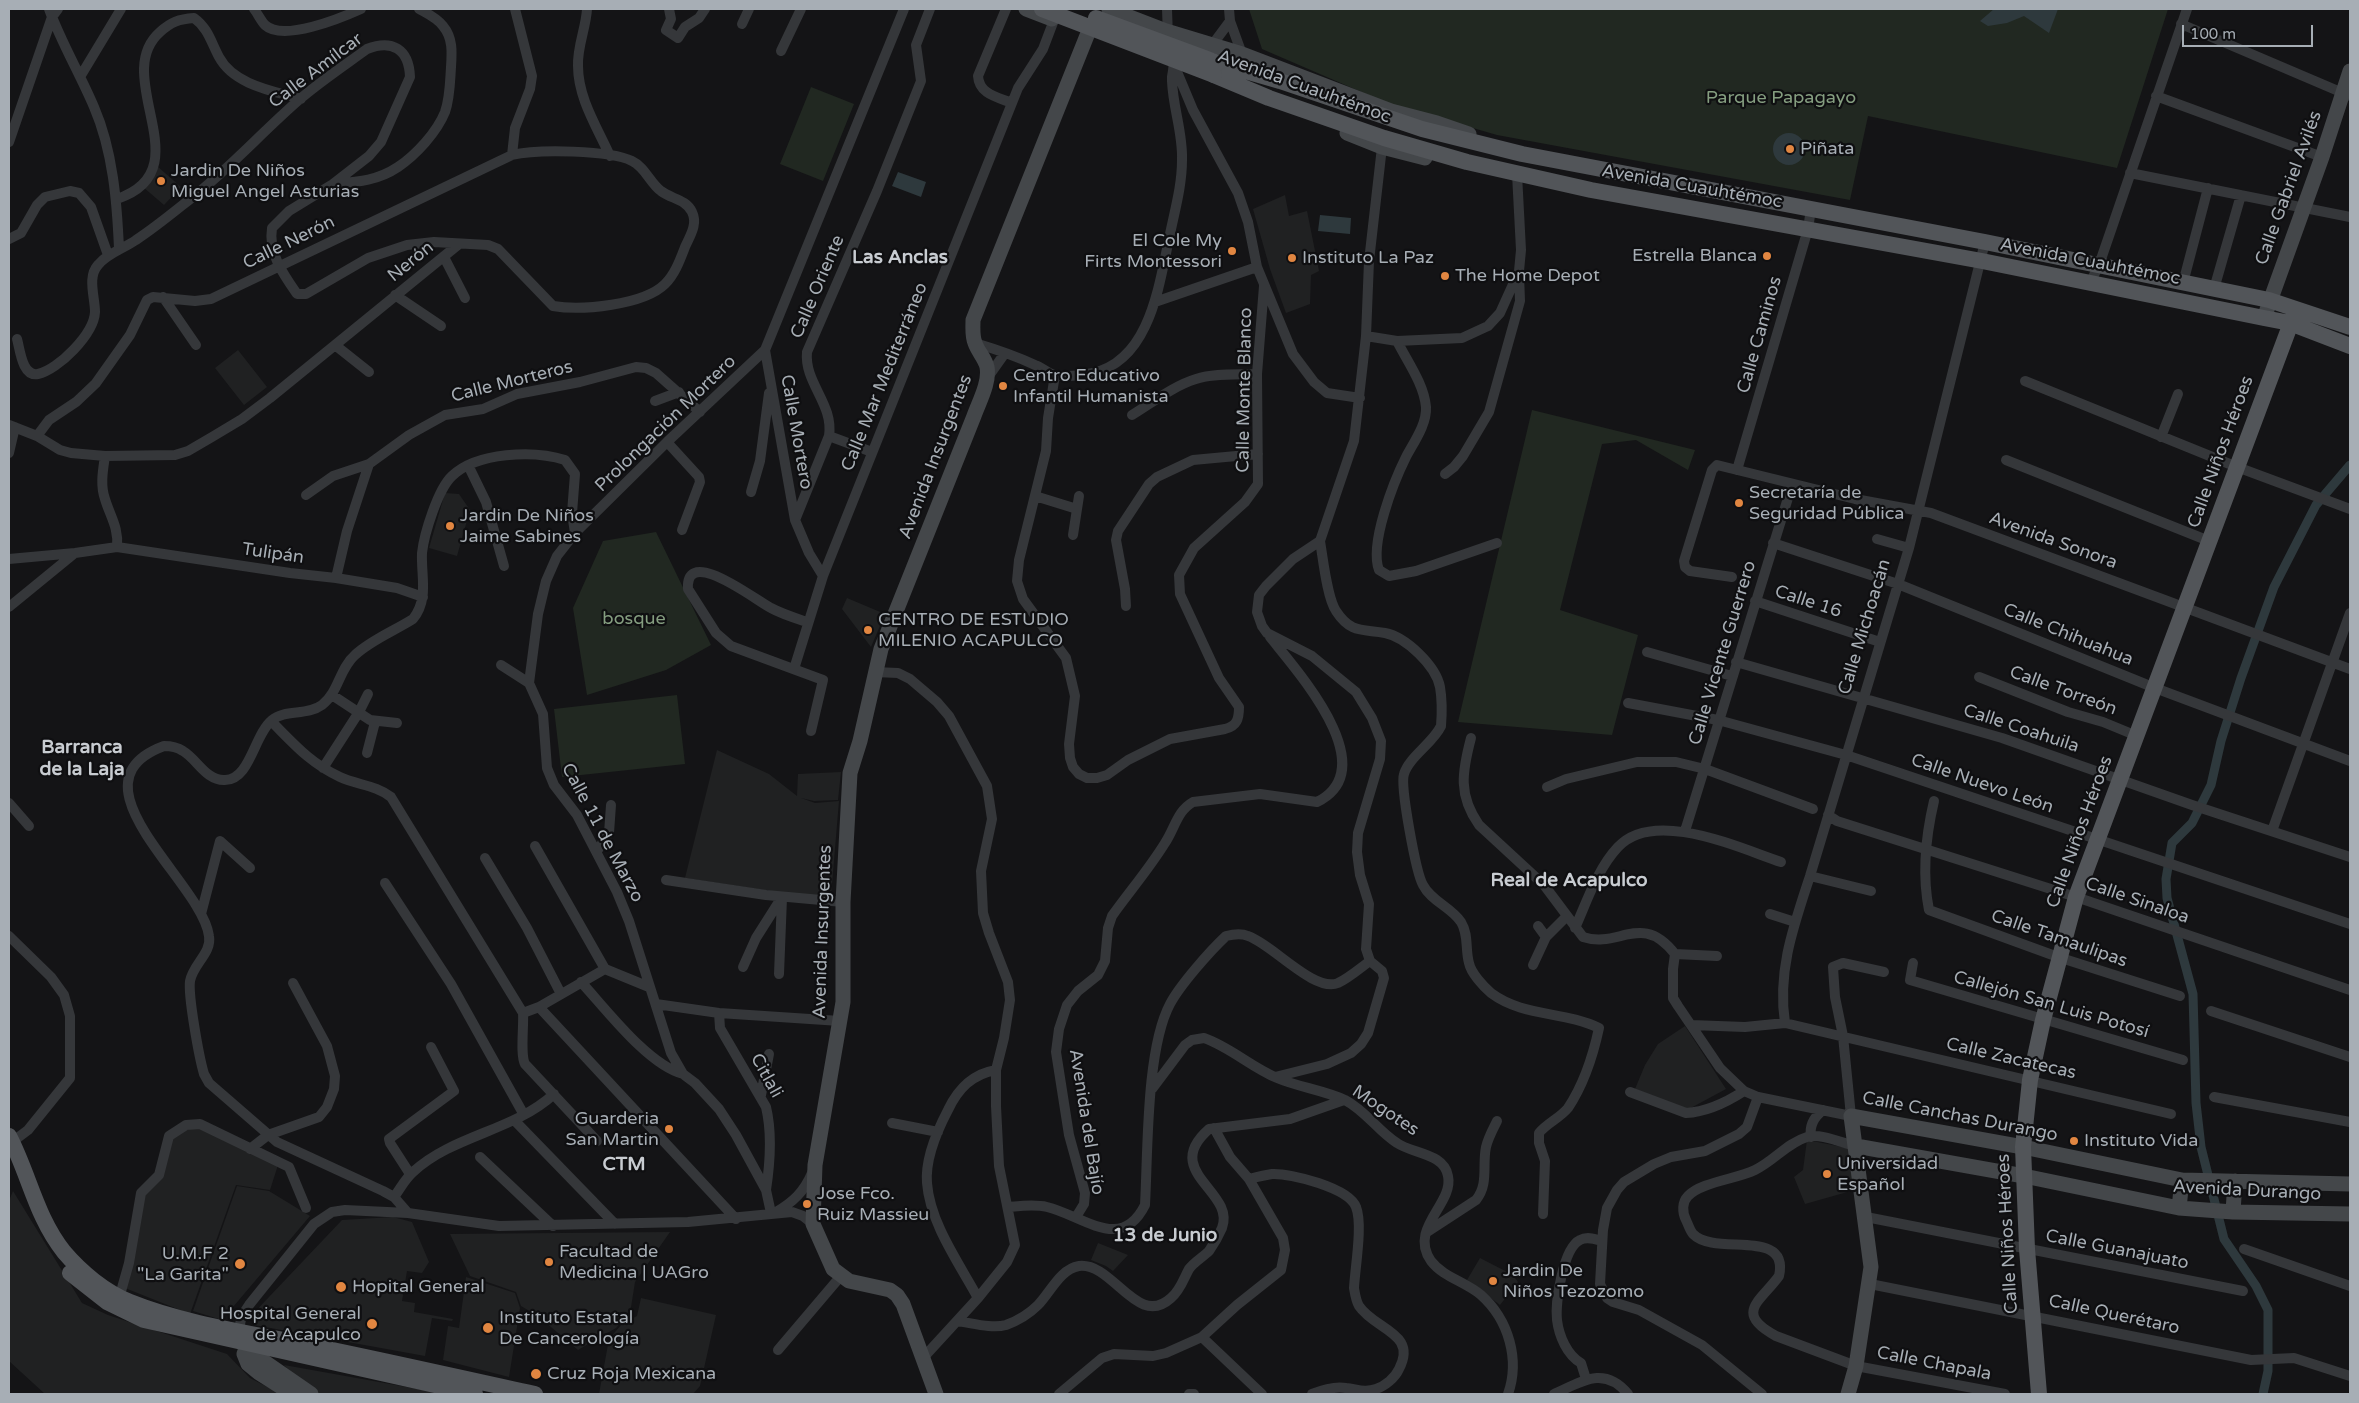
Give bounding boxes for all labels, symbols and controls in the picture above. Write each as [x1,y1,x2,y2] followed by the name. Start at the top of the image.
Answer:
[2184,15,2315,47] scale bar
[2190,25,2236,43] text: 100 m
[265,29,367,113] street label: Calle Amílcar
[1214,46,1394,128] street label: Avenida Cuauhtémoc
[1706,87,1856,109] park label: Parque Papagayo
[2251,108,2327,268] street label: Calle Gabriel Avilés
[1800,138,1854,160] place label: Piñata
[1784,143,1796,155] marker: Piñata
[171,160,359,202] place label: Jardin De Niños Miguel Angel Asturias
[1600,160,1784,214] street label: Avenida Cuauhtémoc
[155,175,167,187] marker: Jardin De Niños Miguel Angel Asturias
[240,212,338,274] street label: Calle Nerón
[1084,230,1222,272] place label: El Cole My Firts Montessori
[787,232,849,342] street label: Calle Oriente
[1998,234,2182,290] street label: Avenida Cuauhtémoc
[384,237,438,287] street label: Nerón
[1226,245,1238,257] marker: El Cole My Firts Montessori
[1632,245,1757,267] place label: Estrella Blanca
[852,247,948,269] district label: Las Anclas
[1302,247,1434,269] place label: Instituto La Paz
[1761,250,1773,262] marker: Estrella Blanca
[1286,252,1298,264] marker: Instituto La Paz
[1455,265,1600,287] place label: The Home Depot
[1439,270,1451,282] marker: The Home Depot
[1733,274,1787,396] street label: Calle Caminos
[837,279,933,475] street label: Calle Mar Mediterráneo
[1233,307,1257,473] street label: Calle Monte Blanco
[591,351,741,497] street label: Prolongación Mortero
[449,356,575,408] street label: Calle Morteros
[1013,365,1169,408] place label: Centro Educativo Infantil Humanista
[895,372,977,542] street label: Avenida Insurgentes
[775,373,817,491] street label: Calle Mortero
[2183,373,2259,531] street label: Calle Niños Héroes
[997,380,1009,392] marker: Centro Educativo Infantil Humanista
[1749,482,1904,524] place label: Secretaría de Seguridad Pública
[1733,497,1745,509] marker: Secretaría de Seguridad Pública
[460,505,594,548] place label: Jardin De Niños Jaime Sabines
[1986,508,2120,574] street label: Avenida Sonora
[444,520,456,532] marker: Jardin De Niños Jaime Sabines
[241,539,305,569] street label: Tulipán
[1834,557,1896,697] street label: Calle Michoacán
[1685,558,1761,748] street label: Calle Vicente Guerrero
[1772,581,1844,623] street label: Calle 16
[2000,599,2136,671] street label: Calle Chihuahua
[602,608,666,630] park label: bosque
[878,609,1069,652] place label: CENTRO DE ESTUDIO MILENIO ACAPULCO
[862,624,874,636] marker: CENTRO DE ESTUDIO MILENIO ACAPULCO
[2006,662,2120,720] street label: Calle Torreón
[1960,700,2082,758] street label: Calle Coahuila
[39,737,125,781] district label: Barranca de la Laja
[1908,749,2056,819] street label: Calle Nuevo León
[2042,753,2118,911] street label: Calle Niños Héroes
[556,760,648,906] street label: Calle 11 de Marzo
[809,845,837,1019] street label: Avenida Insurgentes
[1491,870,1647,892] district label: Real de Acapulco
[2082,873,2192,929] street label: Calle Sinaloa
[1988,906,2130,972] street label: Calle Tamaulipas
[1951,967,2151,1043] street label: Callejón San Luis Potosí
[1944,1034,2078,1084] street label: Calle Zacatecas
[1064,1048,1108,1196] street label: Avenida del Bajío
[745,1050,787,1102] street label: Citlali
[1348,1081,1422,1141] street label: Mogotes
[1860,1087,2060,1147] street label: Calle Canchas Durango
[565,1108,659,1150] place label: Guarderia San Martin
[663,1123,675,1135] marker: Guarderia San Martin
[2084,1130,2198,1152] place label: Instituto Vida
[2068,1135,2080,1147] marker: Instituto Vida
[1837,1153,1938,1196] place label: Universidad Español
[1993,1153,2023,1315] street label: Calle Niños Héroes
[602,1154,646,1176] district label: CTM
[1821,1168,1833,1180] marker: Universidad Español
[2172,1176,2322,1206] street label: Avenida Durango
[817,1183,929,1226] place label: Jose Fco. Ruiz Massieu
[801,1198,813,1210] marker: Jose Fco. Ruiz Massieu
[1113,1225,1217,1247] district label: 13 de Junio
[2044,1226,2190,1274] street label: Calle Guanajuato
[559,1241,709,1284] place label: Facultad de Medicina | UAGro
[137,1243,229,1286] place label: U.M.F 2 "La Garita"
[543,1256,555,1268] marker: Facultad de Medicina | UAGro
[233,1257,247,1271] marker: U.M.F 2 "La Garita"
[1503,1260,1644,1302] place label: Jardin De Niños Tezozomo
[1487,1275,1499,1287] marker: Jardin De Niños Tezozomo
[352,1276,485,1298] place label: Hopital General
[334,1280,348,1294] marker: Hopital General
[2046,1291,2182,1339] street label: Calle Querétaro
[220,1303,361,1346] place label: Hospital General de Acapulco
[499,1307,639,1350] place label: Instituto Estatal De Cancerología
[365,1317,379,1331] marker: Hospital General de Acapulco
[481,1321,495,1335] marker: Instituto Estatal De Cancerología
[1875,1342,1993,1386] street label: Calle Chapala
[547,1363,716,1385] place label: Cruz Roja Mexicana
[529,1367,543,1381] marker: Cruz Roja Mexicana

